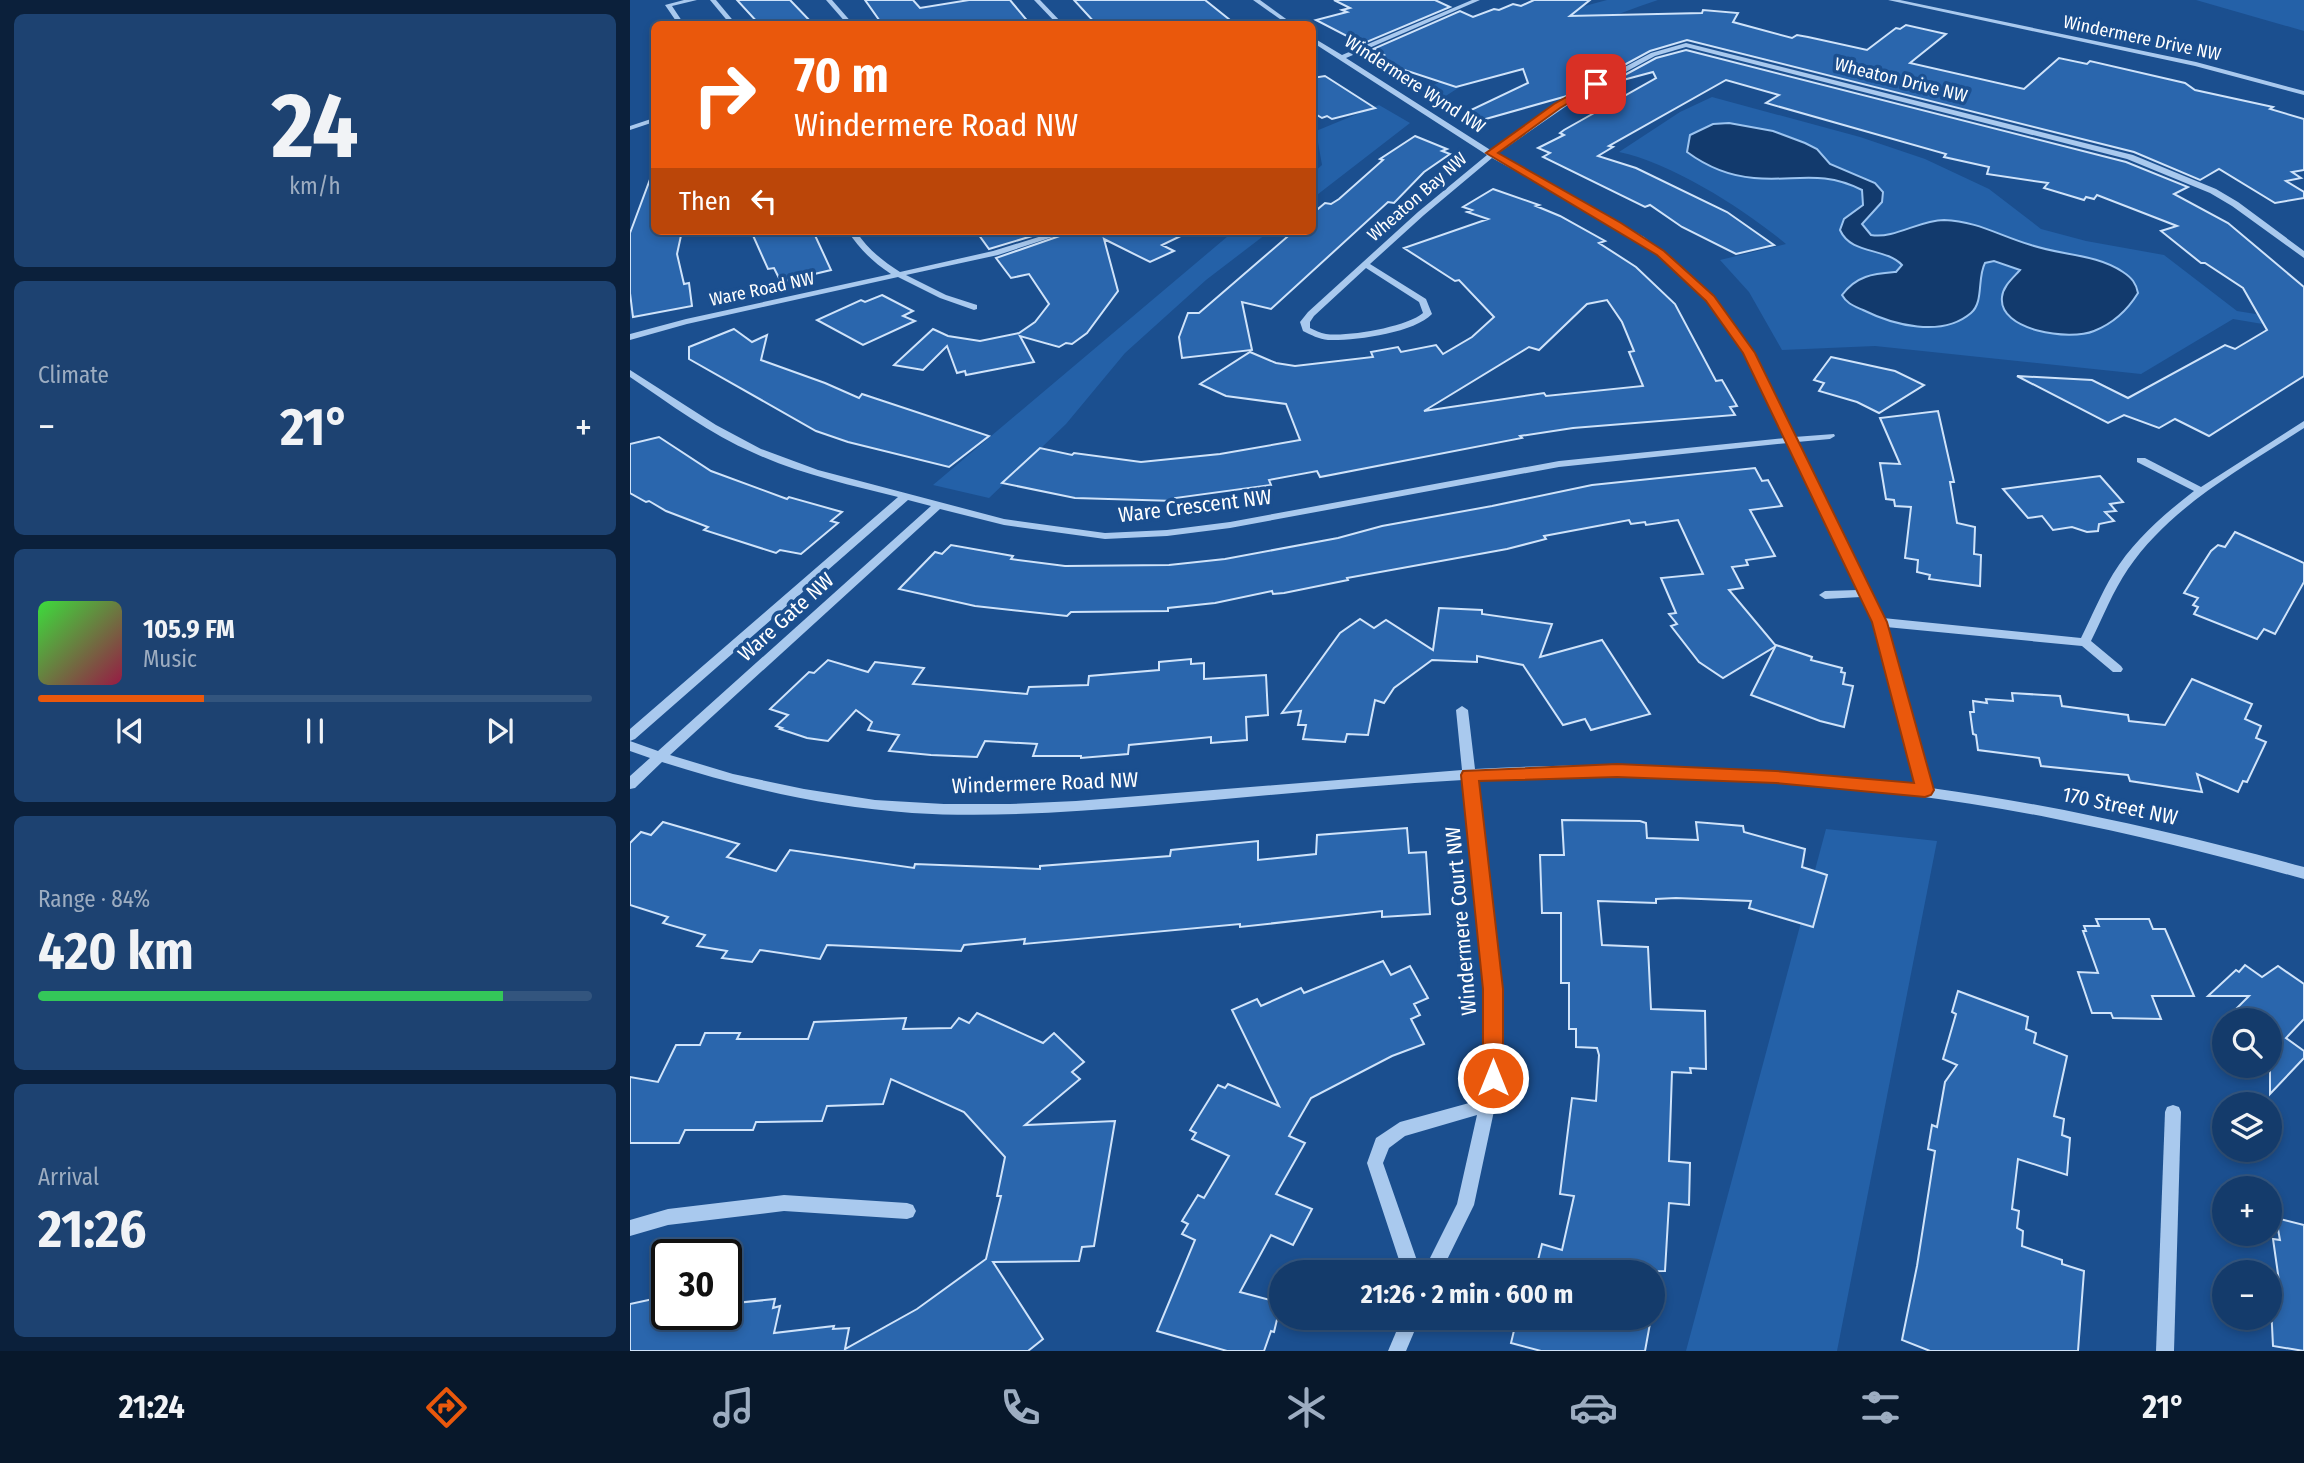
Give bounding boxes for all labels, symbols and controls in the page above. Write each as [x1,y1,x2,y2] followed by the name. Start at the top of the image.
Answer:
[2061,11,2223,66] street label: Windermere Drive NW
[1341,30,1490,138] street label: Windermere Wynd NW
[794,46,889,105] text: 70 m
[679,49,770,140] icon: right
[1832,53,1970,107] street label: Wheaton Drive NW
[1566,54,1626,114] pin
[1577,65,1615,103] icon: arrive
[271,72,359,181] text: 24
[794,106,1078,144] text: Windermere Road NW
[1363,148,1472,246] street label: Wheaton Bay NW
[289,172,341,200] text: km/h
[745,182,783,220] icon: left
[679,186,731,217] text: Then
[708,267,817,311] street label: Ware Road NW
[38,361,109,389] text: Climate
[280,396,350,459] text: 21°
[38,404,55,450] text: −
[575,404,592,450] text: +
[1117,484,1273,528] street label: Ware Crescent NW
[733,567,840,667] street label: Ware Gate NW
[143,614,235,645] text: 105.9 FM
[143,645,197,673] text: Music
[111,712,149,750] icon: previous
[296,712,334,750] icon: pause
[481,712,519,750] icon: next
[951,767,1139,799] street label: Windermere Road NW
[2060,781,2180,831] street label: 170 Street NW
[1440,825,1482,1017] street label: Windermere Court NW
[38,885,150,913] text: Range · 84%
[38,920,194,983] text: 420 km
[2212,1008,2282,1330] map controls
[2212,1008,2282,1078] button: search
[1456,1041,1530,1115] position arrow
[2212,1092,2282,1162] button: layers
[38,1163,99,1191] text: Arrival
[2212,1176,2282,1246] button: +
[38,1198,146,1261] text: 21:26
[651,1239,742,1330] speed limit sign: 30
[2212,1260,2282,1330] button: −
[1361,1279,1573,1310] text: 21:26 · 2 min · 600 m
[422,1383,471,1432] icon: directions
[709,1383,758,1432] icon: music
[996,1383,1045,1432] icon: phone
[1282,1383,1331,1432] icon: climate
[1569,1383,1618,1432] icon: car
[1856,1383,1905,1432] icon: filters
[119,1388,185,1426] text: 21:24
[2142,1388,2185,1426] text: 21°

